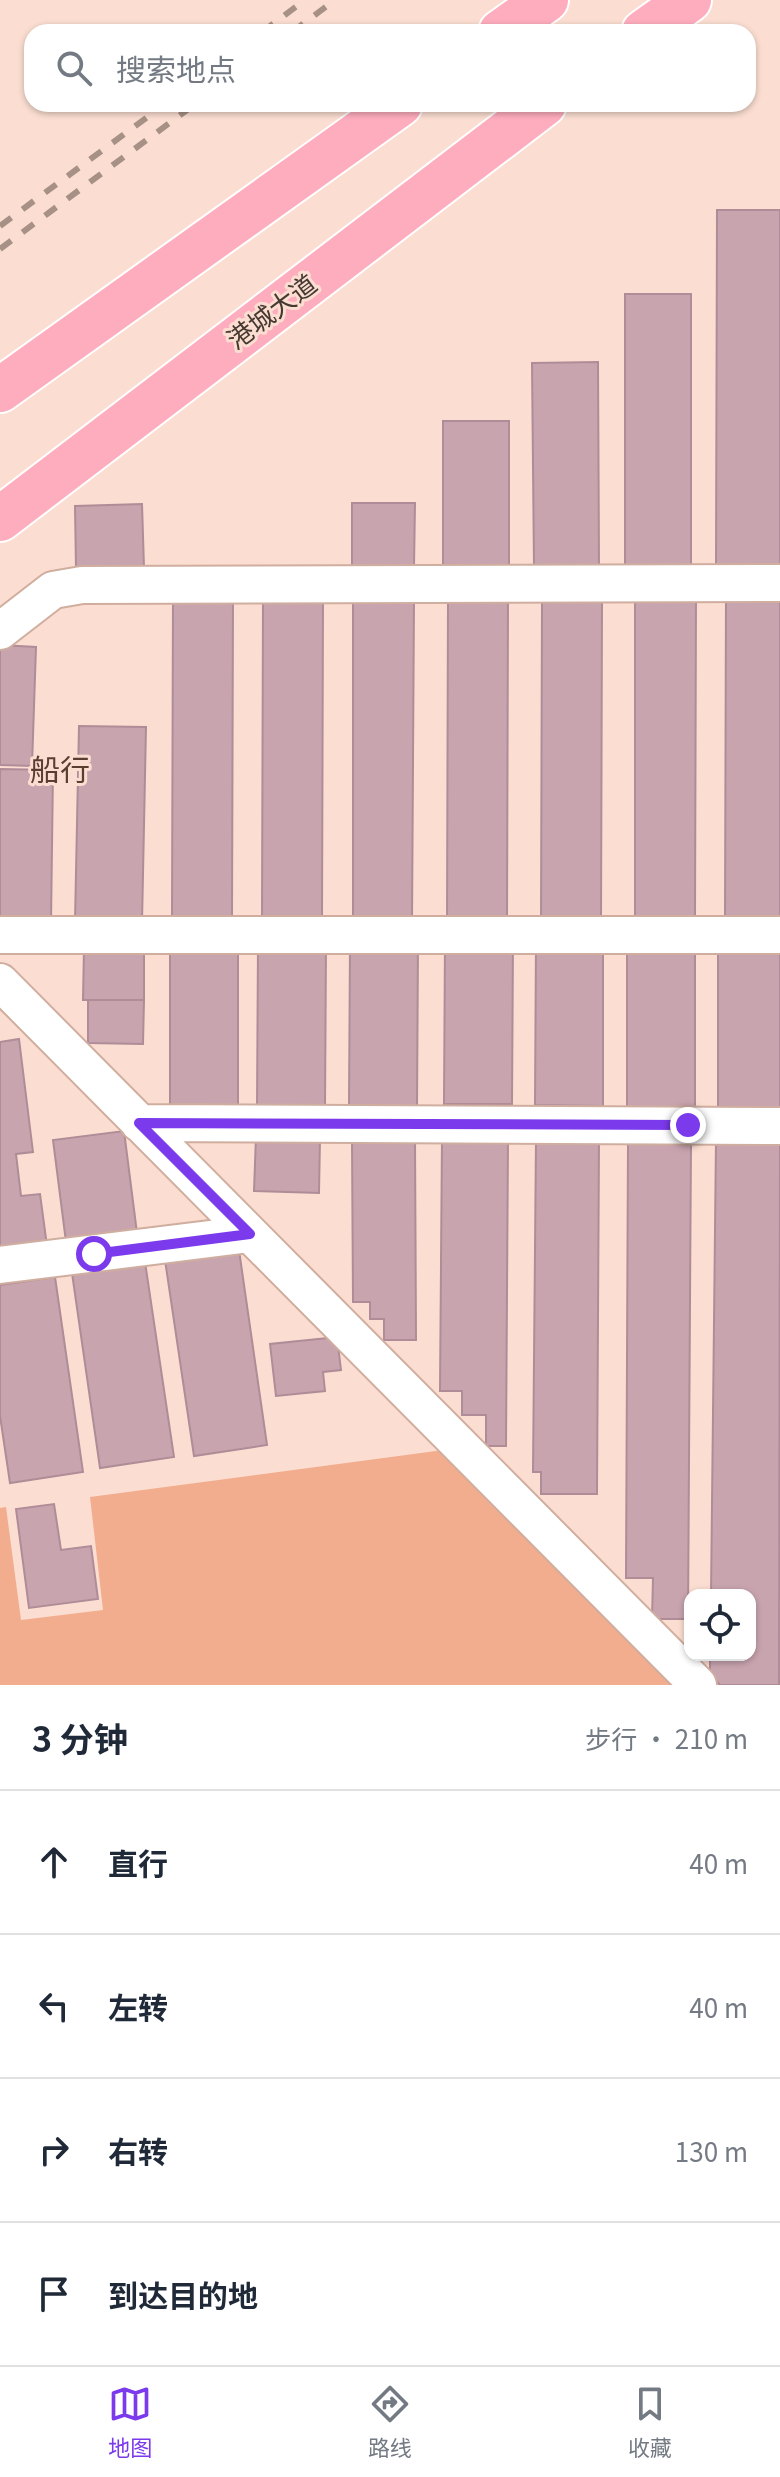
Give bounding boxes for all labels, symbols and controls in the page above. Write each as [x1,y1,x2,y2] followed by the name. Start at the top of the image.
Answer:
[24,24,756,112] search box
[52,46,96,90] icon: search
[116,46,236,90] text: 搜索地点
[218,264,323,356] street label: 港城大道
[30,746,90,790] district label: 船行
[670,1107,706,1143] route end
[76,1236,112,1272] route start
[684,1589,756,1661] map controls
[684,1589,756,1661] button: locate
[32,1713,128,1762] text: 3 分钟
[585,1719,748,1756] text: 步行 · 210 m
[32,1840,76,1884] icon: ahead
[108,1840,168,1884] text: 直行
[689,1844,748,1881] text: 40 m
[32,1984,76,2028] icon: left
[108,1984,168,2028] text: 左转
[689,1988,748,2025] text: 40 m
[32,2128,76,2172] icon: right
[108,2128,168,2172] text: 右转
[675,2132,748,2169] text: 130 m
[32,2272,76,2316] icon: arrive
[108,2272,258,2316] text: 到达目的地
[108,2382,152,2462] tab: 地图
[368,2382,412,2462] tab: 路线
[628,2382,672,2462] tab: 收藏

